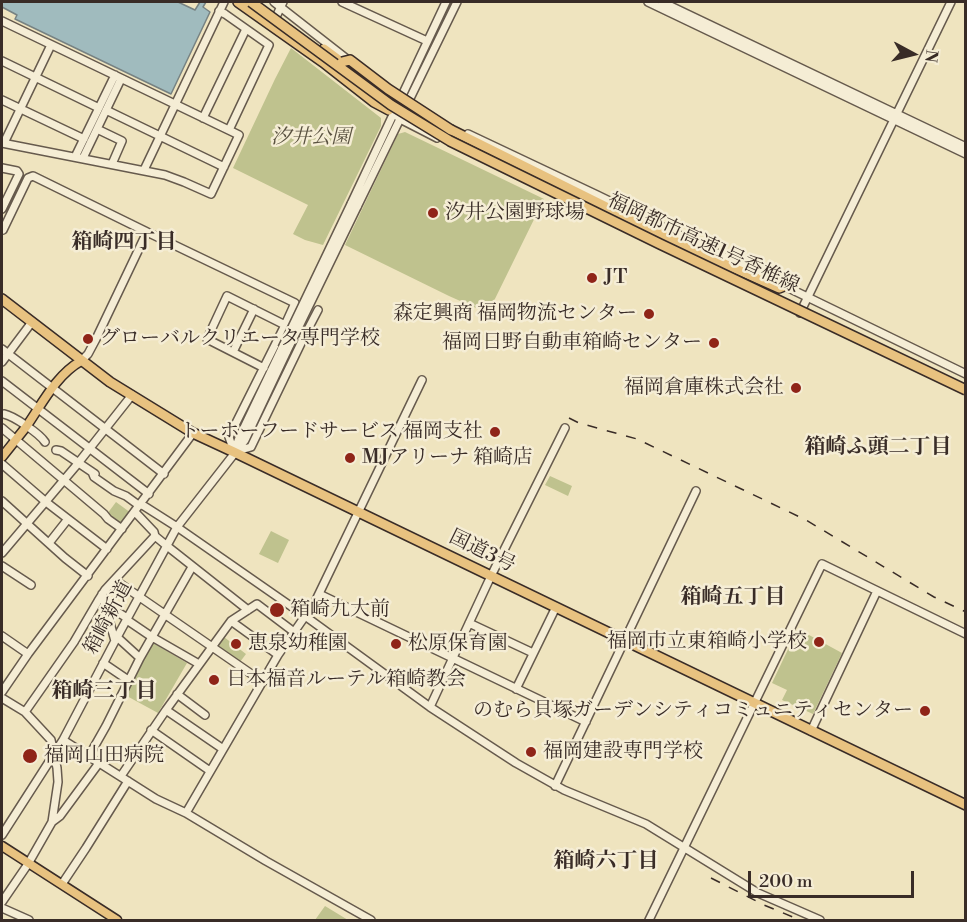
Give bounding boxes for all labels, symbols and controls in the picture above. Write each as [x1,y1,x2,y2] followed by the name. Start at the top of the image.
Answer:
[883,24,943,84] north arrow
[920,49,942,64] text: N
[271,126,351,150] park label: 汐井公園
[603,189,803,299] street label: 福岡都市高速1号香椎線
[445,201,585,225] place label: 汐井公園野球場
[426,206,440,220] marker: 汐井公園野球場
[72,230,176,256] district label: 箱崎四丁目
[604,266,627,290] place label: JT
[585,271,599,285] marker: JT
[393,302,637,326] place label: 森定興商 福岡物流センター
[642,307,656,321] marker: 森定興商 福岡物流センター
[100,327,380,351] place label: グローバルクリエータ専門学校
[442,331,702,355] place label: 福岡日野自動車箱崎センター
[81,332,95,346] marker: グローバルクリエータ専門学校
[707,336,721,350] marker: 福岡日野自動車箱崎センター
[624,376,784,400] place label: 福岡倉庫株式会社
[789,381,803,395] marker: 福岡倉庫株式会社
[179,420,483,444] place label: トーホーフードサービス 福岡支社
[488,425,502,439] marker: トーホーフードサービス 福岡支社
[805,435,951,461] district label: 箱崎ふ頭二丁目
[362,446,533,470] place label: MJアリーナ 箱崎店
[343,451,357,465] marker: MJアリーナ 箱崎店
[445,526,519,578] street label: 国道3号
[80,577,138,659] street label: 箱崎新道
[681,585,785,611] district label: 箱崎五丁目
[290,598,390,622] place label: 箱崎九大前
[268,601,286,619] marker: 箱崎九大前
[607,630,807,654] place label: 福岡市立東箱崎小学校
[248,632,348,656] place label: 恵泉幼稚園
[408,632,508,656] place label: 松原保育園
[812,635,826,649] marker: 福岡市立東箱崎小学校
[229,637,243,651] marker: 恵泉幼稚園
[389,637,403,651] marker: 松原保育園
[226,668,466,692] place label: 日本福音ルーテル箱崎教会
[207,673,221,687] marker: 日本福音ルーテル箱崎教会
[52,679,156,705] district label: 箱崎三丁目
[473,699,913,723] place label: のむら貝塚ガーデンシティコミュニティセンター
[918,704,932,718] marker: のむら貝塚ガーデンシティコミュニティセンター
[543,740,703,764] place label: 福岡建設専門学校
[44,744,164,768] place label: 福岡山田病院
[524,745,538,759] marker: 福岡建設専門学校
[21,747,39,765] marker: 福岡山田病院
[554,849,658,875] district label: 箱崎六丁目
[751,859,918,897] scale bar
[759,870,813,893] text: 200 m

